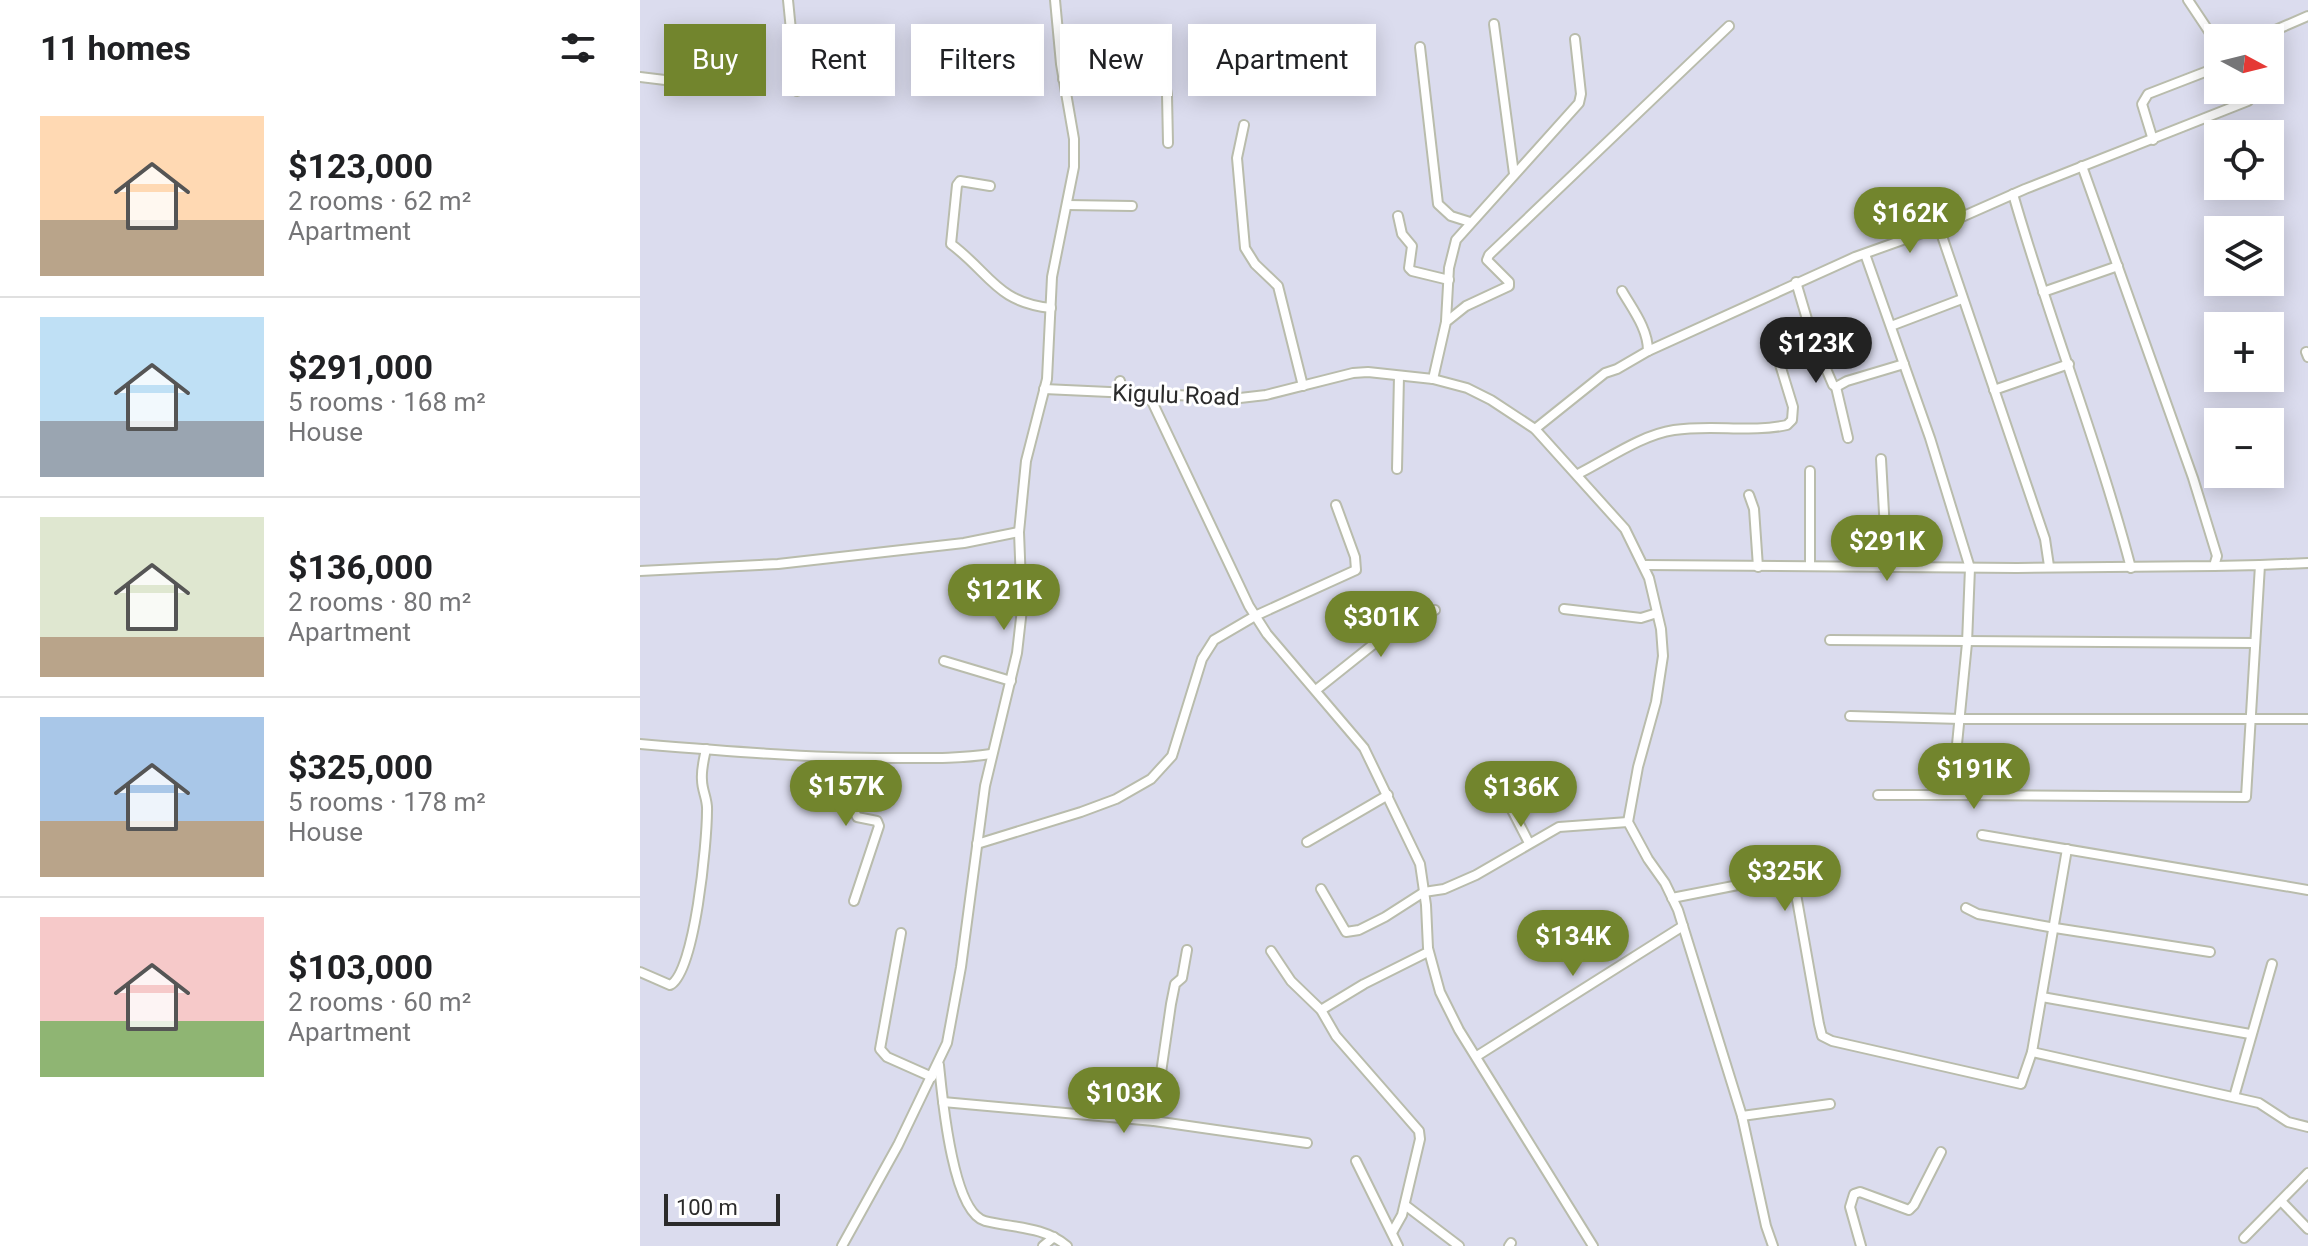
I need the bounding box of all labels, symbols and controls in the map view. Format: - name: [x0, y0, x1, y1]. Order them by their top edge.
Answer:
- chip: Buy: [664, 24, 766, 96]
- chip: Rent: [782, 24, 895, 96]
- chip: Filters: [911, 24, 1044, 96]
- chip: New: [1060, 24, 1172, 96]
- chip: Apartment: [1188, 24, 1376, 96]
- north arrow: [2204, 24, 2284, 104]
- map controls: [2204, 24, 2284, 488]
- icon: filters: [556, 26, 600, 70]
- text: 11 homes: [40, 28, 191, 68]
- button: locate: [2204, 120, 2284, 200]
- text: $123,000: [288, 146, 433, 186]
- icon: home: [104, 148, 200, 244]
- text: 2 rooms · 62 m²: [288, 186, 471, 216]
- pin: $162K: [1854, 187, 1966, 255]
- text: $162K: [1872, 198, 1948, 228]
- text: Apartment: [288, 216, 411, 246]
- button: layers: [2204, 216, 2284, 296]
- button: +: [2204, 312, 2284, 392]
- pin: $123K: [1760, 317, 1872, 385]
- text: $123K: [1778, 328, 1854, 358]
- text: $291,000: [288, 347, 433, 387]
- icon: home: [104, 349, 200, 445]
- street label: Kigulu Road: [1112, 379, 1240, 411]
- text: 5 rooms · 168 m²: [288, 387, 486, 417]
- button: −: [2204, 408, 2284, 488]
- text: House: [288, 417, 363, 447]
- pin: $291K: [1831, 515, 1943, 583]
- text: $291K: [1849, 526, 1925, 556]
- text: $136,000: [288, 547, 433, 587]
- icon: home: [104, 549, 200, 645]
- pin: $121K: [948, 564, 1060, 632]
- text: $121K: [966, 575, 1042, 605]
- text: 2 rooms · 80 m²: [288, 587, 471, 617]
- pin: $301K: [1325, 591, 1437, 659]
- text: $301K: [1343, 602, 1419, 632]
- text: Apartment: [288, 617, 411, 647]
- pin: $191K: [1918, 743, 2030, 811]
- text: $325,000: [288, 747, 433, 787]
- icon: home: [104, 749, 200, 845]
- text: $191K: [1936, 754, 2012, 784]
- pin: $157K: [790, 760, 902, 828]
- pin: $136K: [1465, 761, 1577, 829]
- text: $157K: [808, 771, 884, 801]
- text: $136K: [1483, 772, 1559, 802]
- text: 5 rooms · 178 m²: [288, 787, 486, 817]
- text: House: [288, 817, 363, 847]
- pin: $325K: [1729, 845, 1841, 913]
- text: $325K: [1747, 856, 1823, 886]
- pin: $134K: [1517, 910, 1629, 978]
- text: $134K: [1535, 921, 1611, 951]
- text: $103,000: [288, 947, 433, 987]
- icon: home: [104, 949, 200, 1045]
- text: 2 rooms · 60 m²: [288, 987, 471, 1017]
- text: Apartment: [288, 1017, 411, 1047]
- pin: $103K: [1068, 1067, 1180, 1135]
- text: $103K: [1086, 1078, 1162, 1108]
- scale bar: [664, 1190, 780, 1226]
- text: 100 m: [676, 1195, 738, 1220]

